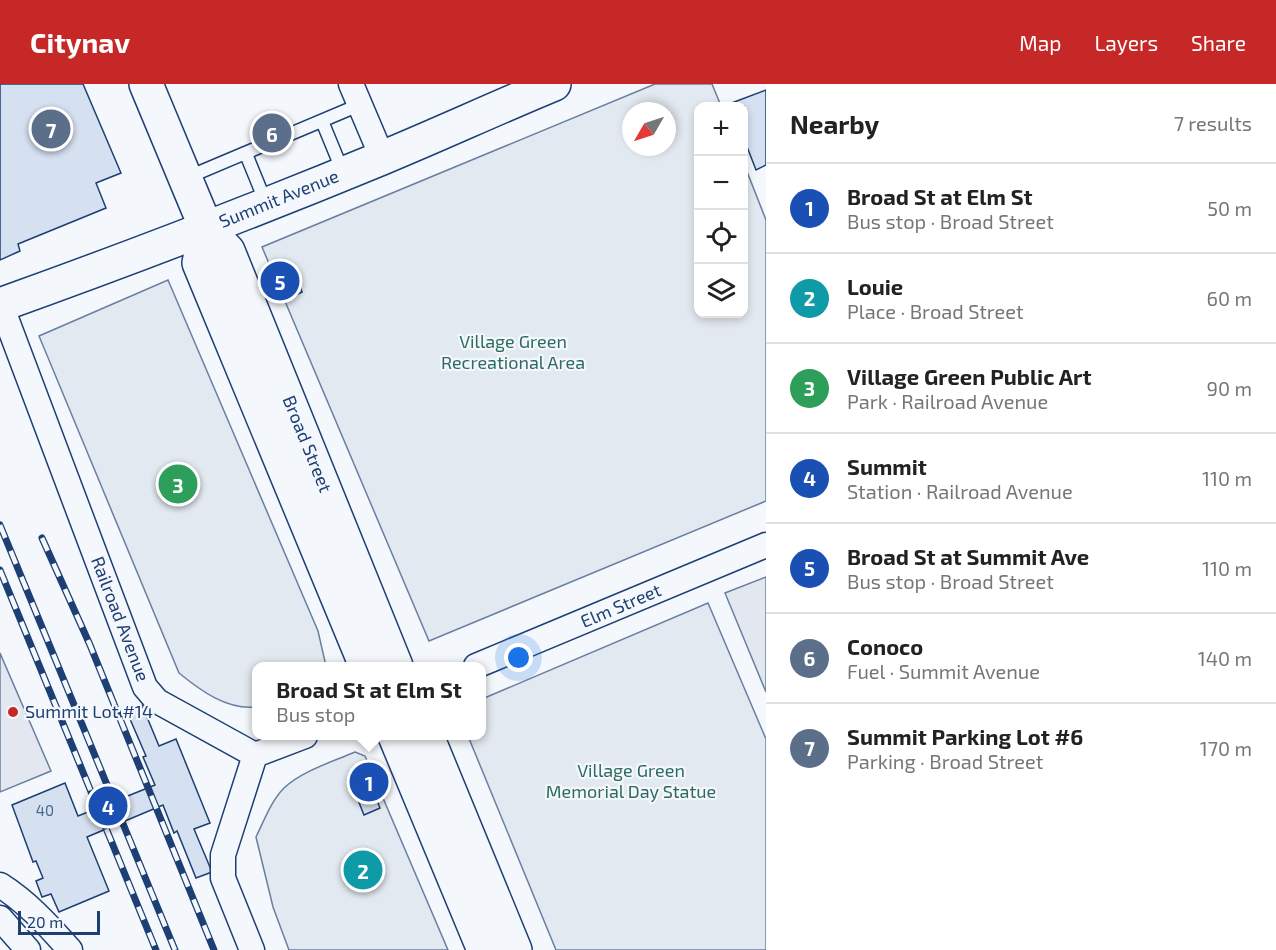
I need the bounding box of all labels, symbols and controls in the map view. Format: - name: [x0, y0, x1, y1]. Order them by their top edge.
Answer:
- text: Citynav: [30, 25, 130, 59]
- text: Map: [1019, 30, 1061, 55]
- text: Layers: [1094, 30, 1158, 55]
- text: Share: [1191, 30, 1246, 55]
- north arrow: [622, 102, 676, 156]
- map controls: [694, 102, 748, 318]
- button: +: [694, 102, 748, 156]
- pin: 7: [32, 106, 70, 152]
- text: Nearby: [790, 108, 879, 139]
- pin: 6: [252, 110, 292, 156]
- text: 7 results: [1174, 111, 1252, 135]
- button: −: [694, 156, 748, 210]
- street label: Summit Avenue: [216, 164, 342, 232]
- text: Broad St at Elm St: [847, 183, 1033, 209]
- text: 1: [805, 196, 814, 220]
- text: 50 m: [1207, 196, 1252, 220]
- text: Bus stop · Broad Street: [847, 209, 1054, 233]
- button: locate: [694, 210, 748, 264]
- pin: 5: [260, 258, 300, 304]
- button: layers: [694, 264, 748, 318]
- text: Louie: [847, 273, 903, 299]
- text: 2: [804, 286, 815, 310]
- text: 60 m: [1207, 286, 1252, 310]
- text: Place · Broad Street: [847, 299, 1024, 323]
- park label: Village Green Recreational Area: [441, 330, 585, 373]
- text: Village Green Public Art: [847, 363, 1091, 389]
- text: 3: [804, 376, 815, 400]
- text: 90 m: [1207, 376, 1252, 400]
- text: Park · Railroad Avenue: [847, 389, 1048, 413]
- street label: Broad Street: [279, 392, 337, 495]
- text: Summit: [847, 453, 927, 479]
- pin: 3: [158, 462, 198, 506]
- text: 4: [803, 466, 816, 490]
- text: 110 m: [1202, 466, 1252, 490]
- text: Station · Railroad Avenue: [847, 479, 1073, 503]
- text: Broad St at Summit Ave: [847, 543, 1089, 569]
- street label: Railroad Avenue: [87, 553, 155, 684]
- text: 5: [804, 556, 815, 580]
- text: 110 m: [1202, 556, 1252, 580]
- text: Bus stop · Broad Street: [847, 569, 1054, 593]
- street label: Elm Street: [577, 578, 664, 632]
- text: Conoco: [847, 633, 923, 659]
- your location: [504, 643, 533, 672]
- text: 6: [804, 646, 815, 670]
- text: 140 m: [1198, 646, 1252, 670]
- text: Fuel · Summit Avenue: [847, 659, 1040, 683]
- popup: [252, 662, 486, 740]
- text: Broad St at Elm St: [276, 676, 462, 702]
- place label: Summit Lot #14: [25, 700, 153, 722]
- text: Bus stop: [276, 702, 355, 726]
- marker: Summit Lot #14: [6, 705, 20, 719]
- text: Summit Parking Lot #6: [847, 723, 1083, 749]
- text: 7: [804, 736, 815, 760]
- text: 170 m: [1200, 736, 1252, 760]
- text: Parking · Broad Street: [847, 749, 1043, 773]
- park label: Village Green Memorial Day Statue: [546, 759, 716, 802]
- pin: 1: [350, 760, 388, 804]
- pin: 4: [88, 784, 128, 828]
- house number: 40: [36, 801, 54, 819]
- pin: 2: [344, 848, 382, 892]
- scale bar: [18, 908, 100, 936]
- text: 20 m: [27, 912, 63, 931]

